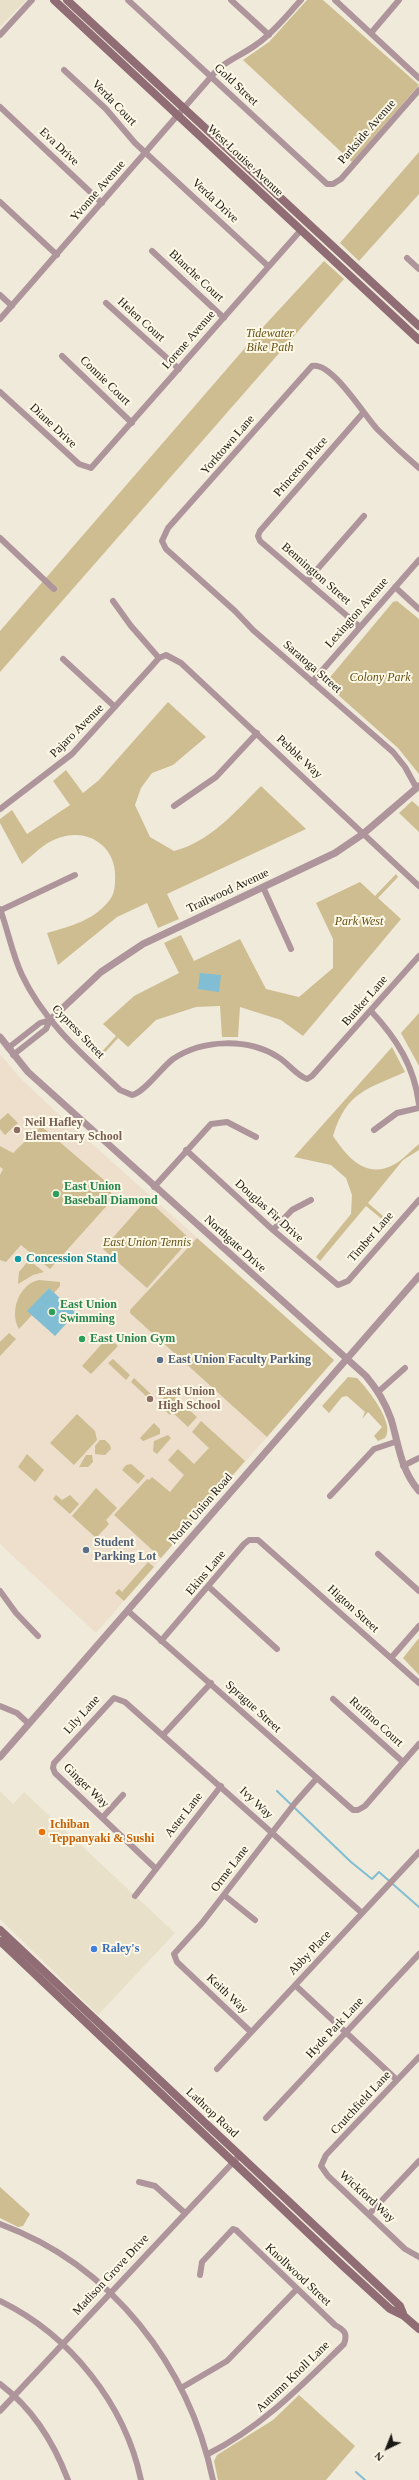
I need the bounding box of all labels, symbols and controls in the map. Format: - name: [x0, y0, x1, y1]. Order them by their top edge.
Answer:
- street label: Gold Street: [211, 61, 261, 109]
- street label: Verda Court: [89, 77, 139, 129]
- street label: Parkside Avenue: [335, 97, 399, 167]
- street label: West Louise Avenue: [204, 122, 286, 200]
- street label: Eva Drive: [36, 125, 82, 169]
- street label: Yvonne Avenue: [68, 158, 128, 224]
- street label: Verda Drive: [189, 176, 241, 226]
- street label: Blanche Court: [166, 247, 226, 305]
- street label: Helen Court: [114, 295, 168, 345]
- street label: Lorene Avenue: [159, 308, 219, 372]
- park label: Tidewater Bike Path: [246, 327, 294, 355]
- street label: Connie Court: [77, 353, 133, 409]
- street label: Diane Drive: [27, 401, 79, 451]
- street label: Yorktown Lane: [198, 412, 258, 478]
- street label: Princeton Place: [271, 434, 331, 500]
- street label: Bennington Street: [278, 540, 354, 608]
- street label: Lexington Avenue: [322, 575, 392, 651]
- street label: Saratoga Street: [280, 638, 344, 696]
- park label: Colony Park: [350, 671, 410, 685]
- street label: Pajaro Avenue: [47, 701, 107, 761]
- street label: Pebble Way: [273, 732, 325, 782]
- street label: Trailwood Avenue: [185, 866, 271, 916]
- park label: Park West: [335, 915, 383, 929]
- street label: Bunker Lane: [339, 973, 391, 1029]
- street label: Cypress Street: [49, 1002, 107, 1062]
- place label: Neil Hafley Elementary School: [25, 1116, 122, 1144]
- marker: Neil Hafley Elementary School: [12, 1125, 22, 1135]
- street label: Douglas Fir Drive: [232, 1176, 306, 1246]
- place label: East Union Baseball Diamond: [64, 1180, 158, 1208]
- marker: East Union Baseball Diamond: [51, 1189, 61, 1199]
- street label: Timber Lane: [345, 1209, 397, 1265]
- street label: Northgate Drive: [201, 1212, 269, 1276]
- park label: East Union Tennis: [103, 1236, 191, 1250]
- place label: Concession Stand: [26, 1252, 116, 1266]
- marker: Concession Stand: [13, 1254, 23, 1264]
- place label: East Union Swimming: [60, 1298, 117, 1326]
- marker: East Union Swimming: [47, 1307, 57, 1317]
- place label: East Union Gym: [90, 1332, 175, 1346]
- marker: East Union Gym: [77, 1334, 87, 1344]
- place label: East Union Faculty Parking: [168, 1353, 311, 1367]
- marker: East Union Faculty Parking: [155, 1355, 165, 1365]
- place label: East Union High School: [158, 1385, 220, 1413]
- marker: East Union High School: [145, 1394, 155, 1404]
- street label: North Union Road: [166, 1471, 236, 1547]
- place label: Student Parking Lot: [94, 1536, 156, 1564]
- marker: Student Parking Lot: [81, 1545, 91, 1555]
- street label: Ekins Lane: [183, 1548, 229, 1598]
- street label: Higton Street: [324, 1582, 382, 1636]
- street label: Sprague Street: [222, 1678, 284, 1736]
- street label: Lily Lane: [61, 1693, 103, 1737]
- street label: Ruffino Court: [346, 1694, 406, 1750]
- street label: Ginger Way: [60, 1761, 112, 1811]
- street label: Ivy Way: [236, 1784, 276, 1822]
- street label: Aster Lane: [162, 1790, 206, 1840]
- place label: Ichiban Teppanyaki & Sushi: [50, 1818, 154, 1846]
- marker: Ichiban Teppanyaki & Sushi: [37, 1827, 47, 1837]
- street label: Orme Lane: [208, 1843, 252, 1895]
- street label: Abby Place: [286, 1928, 334, 1978]
- place label: Raley's: [102, 1942, 139, 1956]
- marker: Raley's: [89, 1944, 99, 1954]
- street label: Keith Way: [203, 1971, 251, 2017]
- street label: Hyde Park Lane: [303, 1995, 367, 2061]
- street label: Crutchfield Lane: [328, 2068, 394, 2138]
- street label: Lathrop Road: [183, 2085, 241, 2141]
- street label: Wickford Way: [336, 2168, 398, 2226]
- street label: Madison Grove Drive: [70, 2232, 152, 2318]
- street label: Knollwood Street: [262, 2241, 334, 2309]
- street label: Autumn Knoll Lane: [253, 2338, 333, 2416]
- north arrow: [367, 2428, 407, 2468]
- text: N: [372, 2450, 386, 2464]

